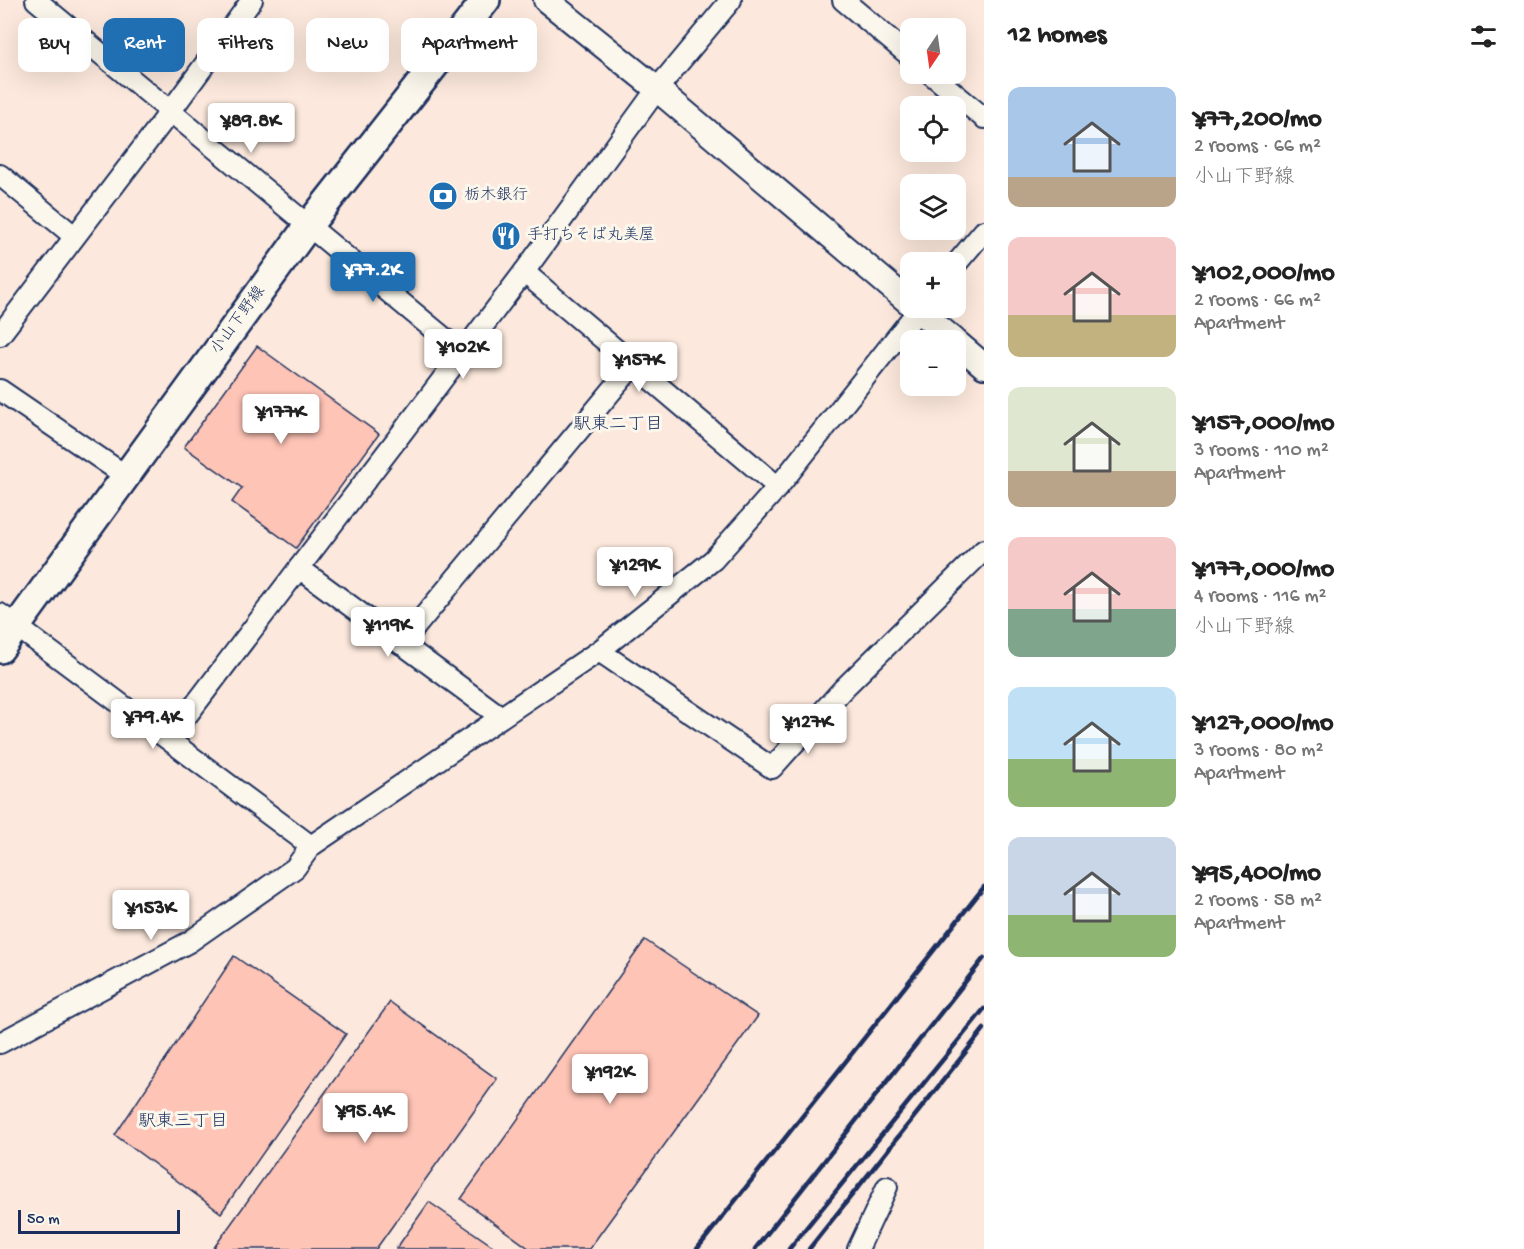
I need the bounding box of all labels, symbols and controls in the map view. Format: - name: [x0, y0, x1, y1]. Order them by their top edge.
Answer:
- chip: Buy: [18, 18, 91, 72]
- chip: Rent: [103, 18, 185, 72]
- chip: Filters: [197, 18, 294, 72]
- chip: New: [306, 18, 389, 72]
- chip: Apartment: [401, 18, 537, 72]
- north arrow: [900, 18, 966, 84]
- map controls: [900, 18, 966, 396]
- icon: filters: [1467, 20, 1500, 53]
- text: 12 homes: [1008, 21, 1106, 52]
- button: locate: [900, 96, 966, 162]
- pin: ¥89.8K: [202, 103, 300, 154]
- text: ¥77,200/mo: [1194, 105, 1322, 136]
- text: ¥89.8K: [222, 111, 280, 134]
- icon: home: [1056, 111, 1128, 183]
- text: 2 rooms · 66 m²: [1194, 136, 1321, 159]
- text: 小山下野線: [1194, 167, 1294, 190]
- button: layers: [900, 174, 966, 240]
- bank icon: 栃木銀行: [427, 180, 459, 212]
- place label: 栃木銀行: [464, 186, 528, 206]
- restaurant icon: 手打ちそば丸美屋: [490, 220, 522, 252]
- place label: 手打ちそば丸美屋: [527, 226, 655, 246]
- pin: ¥77.2K: [324, 252, 422, 303]
- button: +: [900, 252, 966, 318]
- text: ¥102,000/mo: [1194, 259, 1335, 290]
- text: ¥77.2K: [344, 260, 402, 283]
- icon: home: [1056, 261, 1128, 333]
- street label: 小山下野線: [206, 282, 270, 359]
- text: 2 rooms · 66 m²: [1194, 290, 1321, 313]
- text: Apartment: [1194, 313, 1284, 336]
- pin: ¥102K: [421, 329, 505, 380]
- button: −: [900, 330, 966, 396]
- text: ¥102K: [438, 337, 488, 360]
- pin: ¥157K: [597, 342, 681, 393]
- text: ¥157K: [614, 350, 664, 373]
- pin: ¥177K: [239, 394, 323, 445]
- text: ¥177K: [256, 402, 306, 425]
- text: ¥157,000/mo: [1194, 409, 1334, 440]
- icon: home: [1056, 411, 1128, 483]
- district label: 駅東二丁目: [573, 414, 663, 436]
- text: 3 rooms · 110 m²: [1194, 440, 1329, 463]
- text: Apartment: [1194, 463, 1284, 486]
- pin: ¥129K: [593, 547, 677, 598]
- text: ¥129K: [611, 555, 659, 578]
- text: ¥177,000/mo: [1194, 555, 1334, 586]
- icon: home: [1056, 561, 1128, 633]
- text: 4 rooms · 116 m²: [1194, 586, 1327, 609]
- pin: ¥119K: [346, 607, 430, 658]
- text: ¥119K: [365, 615, 411, 638]
- text: 小山下野線: [1194, 617, 1294, 640]
- pin: ¥79.4K: [104, 699, 202, 750]
- pin: ¥127K: [766, 704, 850, 755]
- text: ¥79.4K: [125, 707, 181, 730]
- text: ¥127,000/mo: [1194, 709, 1333, 740]
- icon: home: [1056, 711, 1128, 783]
- text: ¥127K: [784, 712, 832, 735]
- text: 3 rooms · 80 m²: [1194, 740, 1323, 763]
- text: Apartment: [1194, 763, 1284, 786]
- text: ¥95,400/mo: [1194, 859, 1321, 890]
- icon: home: [1056, 861, 1128, 933]
- pin: ¥153K: [109, 890, 193, 941]
- text: 2 rooms · 58 m²: [1194, 890, 1322, 913]
- text: ¥153K: [126, 898, 176, 921]
- text: Apartment: [1194, 913, 1284, 936]
- pin: ¥192K: [568, 1054, 652, 1105]
- text: ¥192K: [586, 1062, 634, 1085]
- pin: ¥95.4K: [316, 1093, 414, 1144]
- text: ¥95.4K: [337, 1101, 393, 1124]
- district label: 駅東三丁目: [138, 1111, 228, 1133]
- scale bar: [18, 1207, 180, 1234]
- text: 50 m: [27, 1211, 60, 1230]

